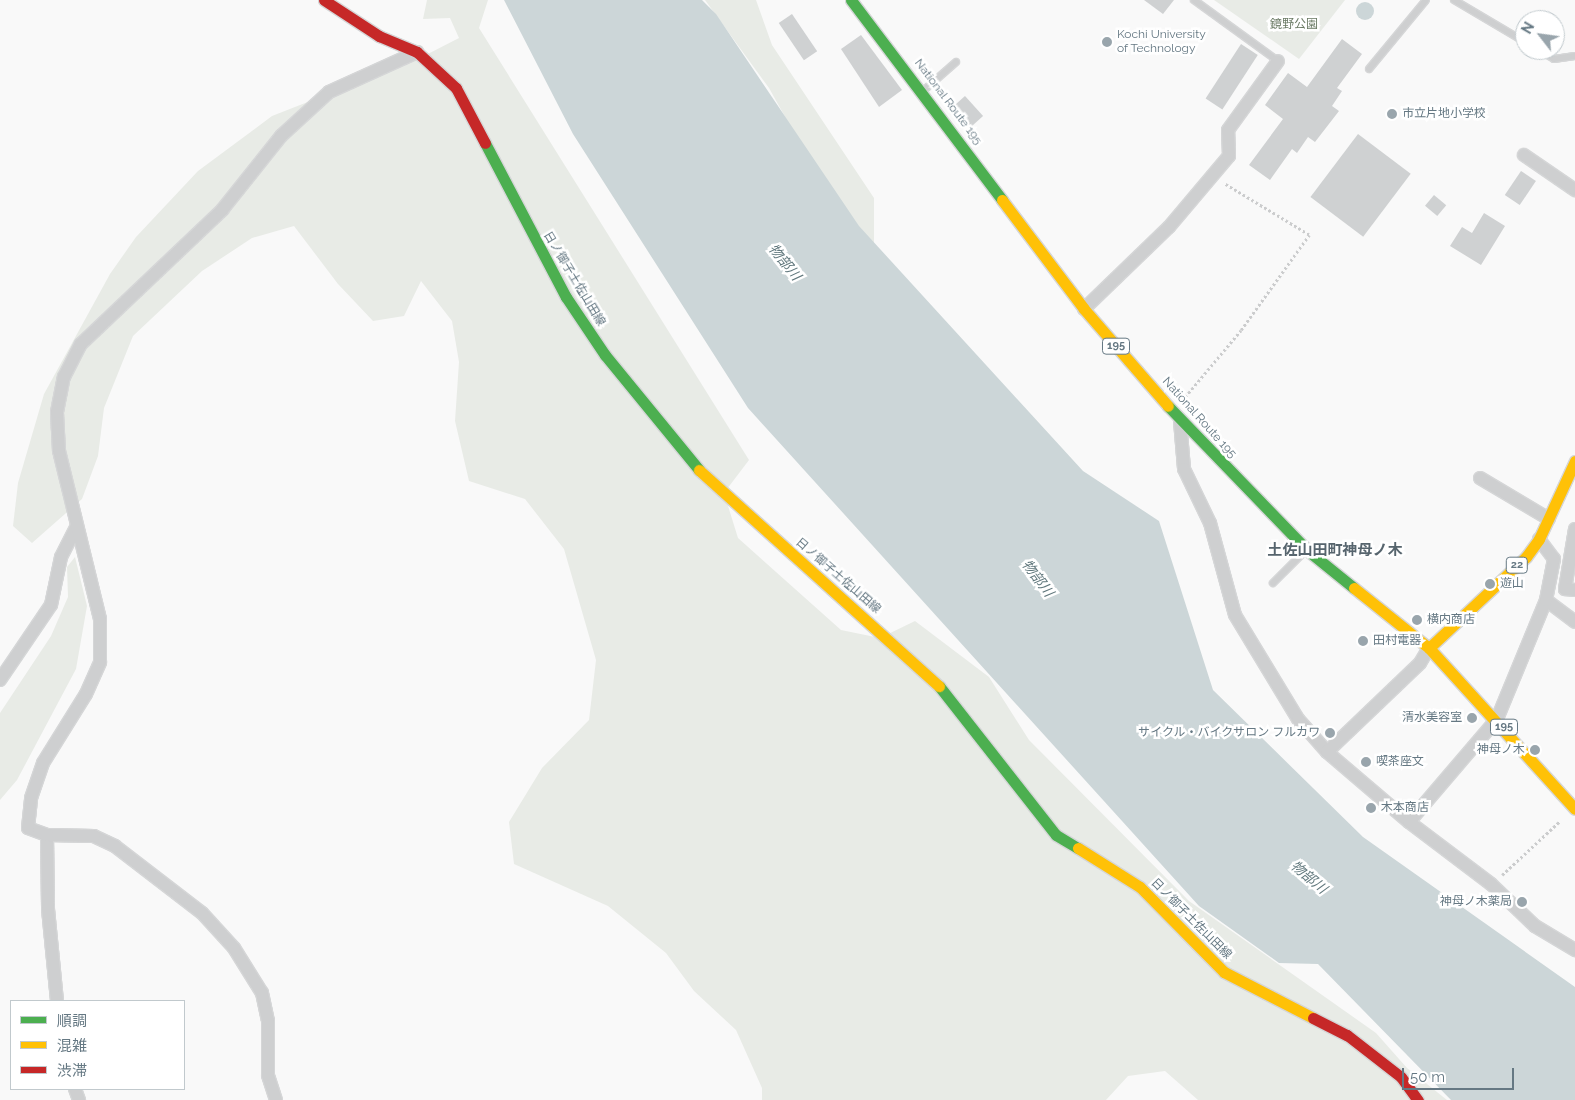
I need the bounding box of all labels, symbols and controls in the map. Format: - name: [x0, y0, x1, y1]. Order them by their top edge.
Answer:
- north arrow: [1515, 10, 1565, 60]
- park label: 鏡野公園: [1270, 18, 1318, 32]
- text: N: [1518, 19, 1537, 37]
- place label: Kochi University of Technology: [1117, 28, 1206, 56]
- marker: Kochi University of Technology: [1101, 36, 1113, 48]
- street label: National Route 195: [911, 56, 985, 148]
- place label: 市立片地小学校: [1402, 107, 1486, 121]
- marker: 市立片地小学校: [1386, 108, 1398, 120]
- street label: 日ノ御子土佐山田線: [540, 229, 608, 329]
- water label: 物部川: [765, 240, 805, 284]
- road number: 195: [1101, 338, 1131, 354]
- street label: National Route 195: [1159, 375, 1239, 461]
- street label: 日ノ御子土佐山田線: [793, 535, 883, 617]
- district label: 土佐山田町神母ノ木: [1268, 542, 1402, 560]
- water label: 物部川: [1019, 556, 1057, 600]
- road number: 22: [1506, 556, 1528, 574]
- place label: 遊山: [1500, 577, 1524, 591]
- marker: 遊山: [1484, 578, 1496, 590]
- place label: 横内商店: [1427, 613, 1475, 627]
- marker: 横内商店: [1411, 614, 1423, 626]
- place label: 田村電器: [1373, 634, 1421, 648]
- marker: 田村電器: [1357, 635, 1369, 647]
- place label: 清水美容室: [1402, 711, 1462, 725]
- marker: 清水美容室: [1466, 712, 1478, 724]
- road number: 195: [1489, 719, 1519, 736]
- place label: サイクル・バイクサロン フルカワ: [1137, 726, 1320, 740]
- marker: サイクル・バイクサロン フルカワ: [1324, 727, 1336, 739]
- place label: 神母ノ木: [1477, 743, 1525, 757]
- marker: 神母ノ木: [1529, 744, 1541, 756]
- place label: 喫茶座文: [1376, 755, 1424, 769]
- marker: 喫茶座文: [1360, 756, 1372, 768]
- place label: 木本商店: [1381, 801, 1429, 815]
- marker: 木本商店: [1365, 802, 1377, 814]
- water label: 物部川: [1288, 857, 1330, 897]
- street label: 日ノ御子土佐山田線: [1148, 876, 1234, 962]
- place label: 神母ノ木薬局: [1440, 895, 1512, 909]
- marker: 神母ノ木薬局: [1516, 896, 1528, 908]
- legend: [10, 1000, 185, 1090]
- text: 順調: [57, 1012, 87, 1030]
- text: 混雑: [57, 1037, 87, 1055]
- scale bar: [1405, 1058, 1518, 1090]
- text: 渋滞: [57, 1062, 87, 1080]
- text: 50 m: [1410, 1068, 1445, 1086]

